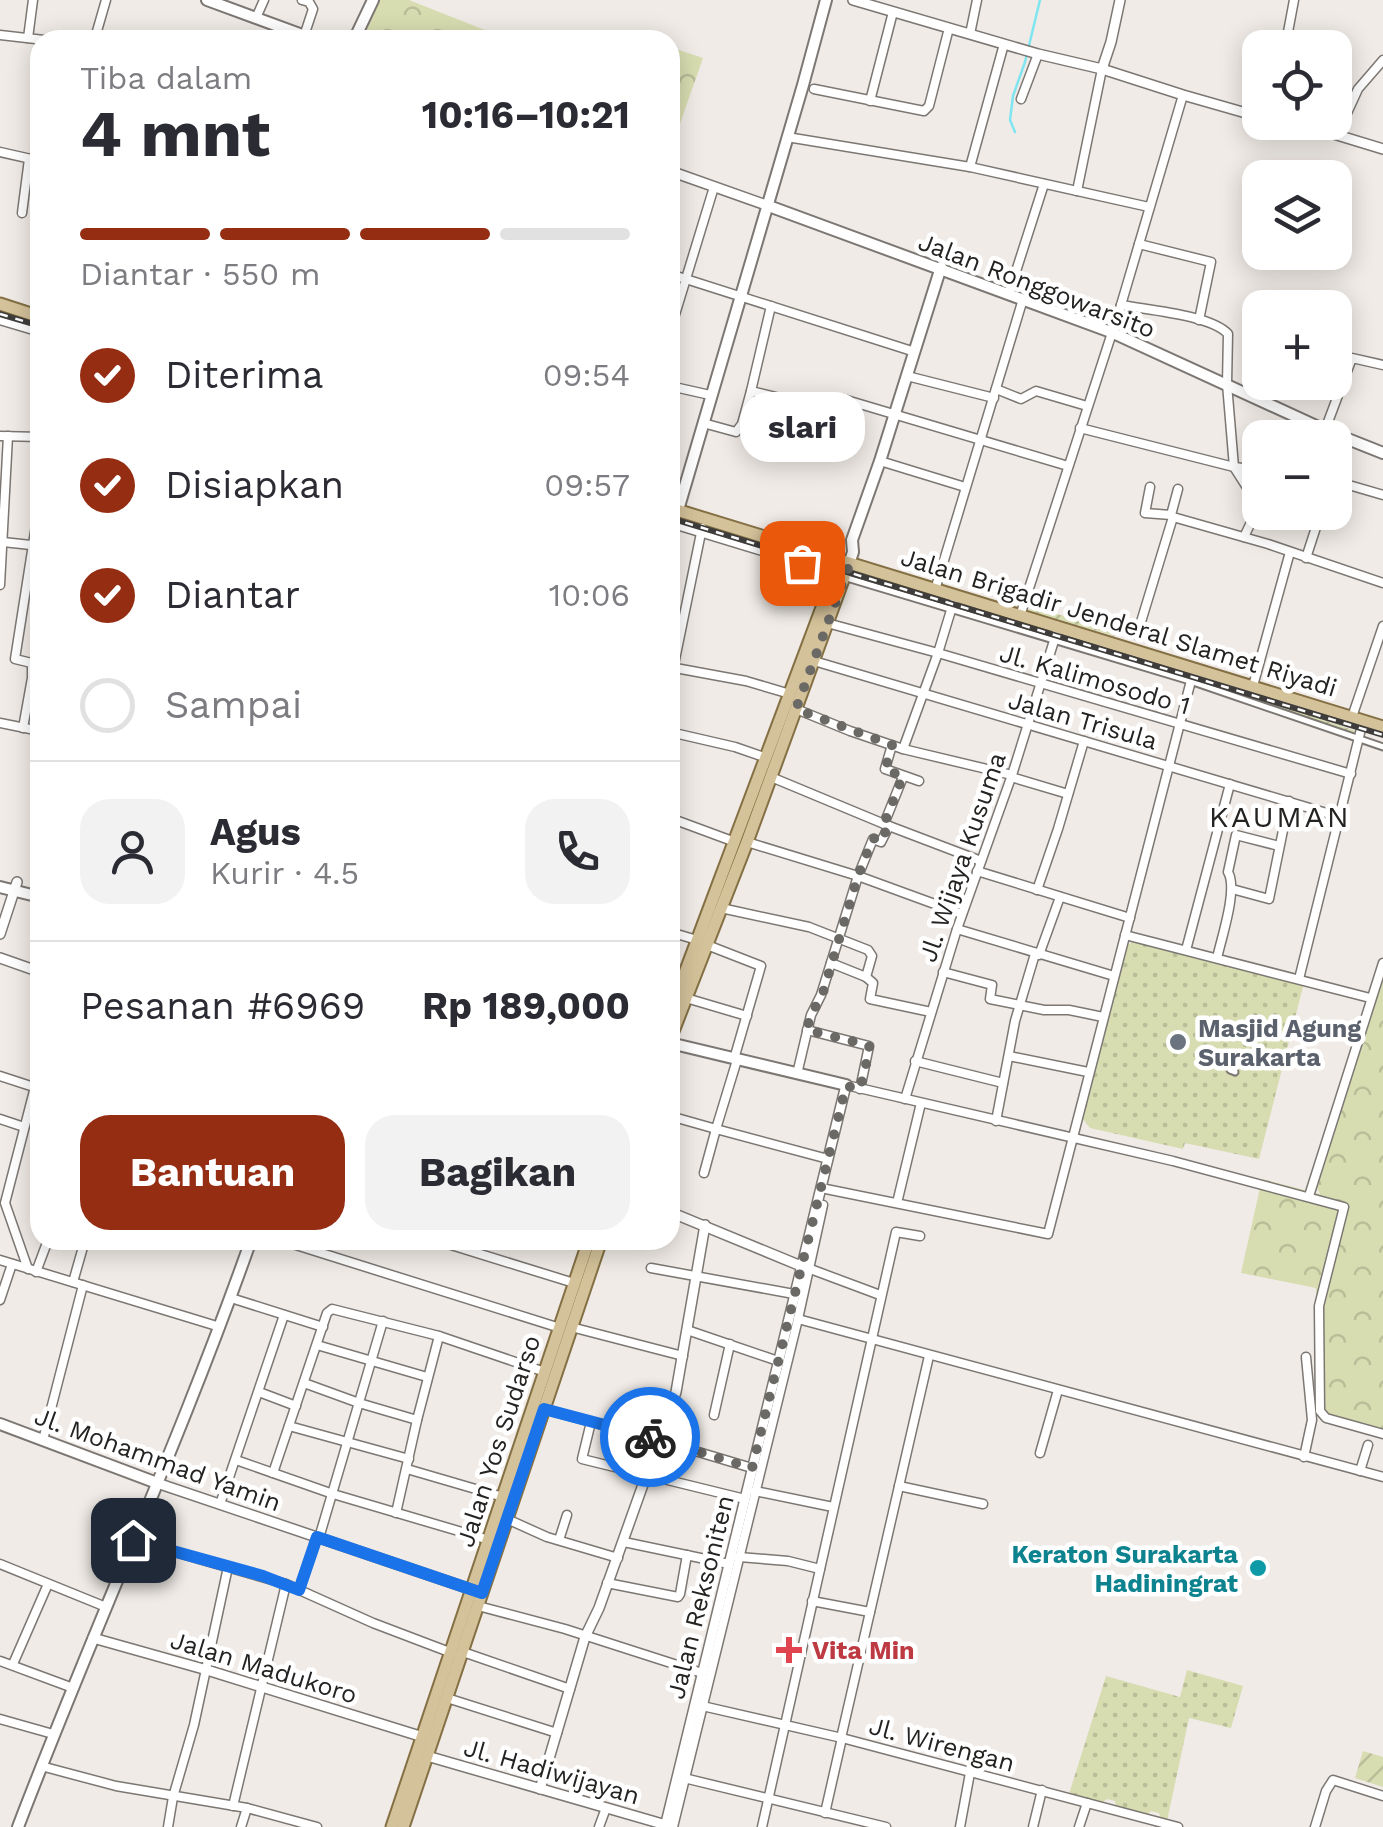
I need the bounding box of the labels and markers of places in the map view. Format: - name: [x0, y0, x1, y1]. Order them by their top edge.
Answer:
- callout: slari: [740, 393, 864, 463]
- pin: [760, 521, 845, 606]
- place label: Masjid Agung Surakarta: [1198, 1014, 1361, 1072]
- marker: Masjid Agung Surakarta: [1167, 1031, 1189, 1053]
- pin: [91, 1498, 176, 1583]
- place label: Keraton Surakarta Hadiningrat: [1011, 1540, 1239, 1598]
- marker: Keraton Surakarta Hadiningrat: [1247, 1557, 1269, 1579]
- place label: Vita Min: [812, 1636, 914, 1665]
- marker: Vita Min: [776, 1637, 802, 1663]

